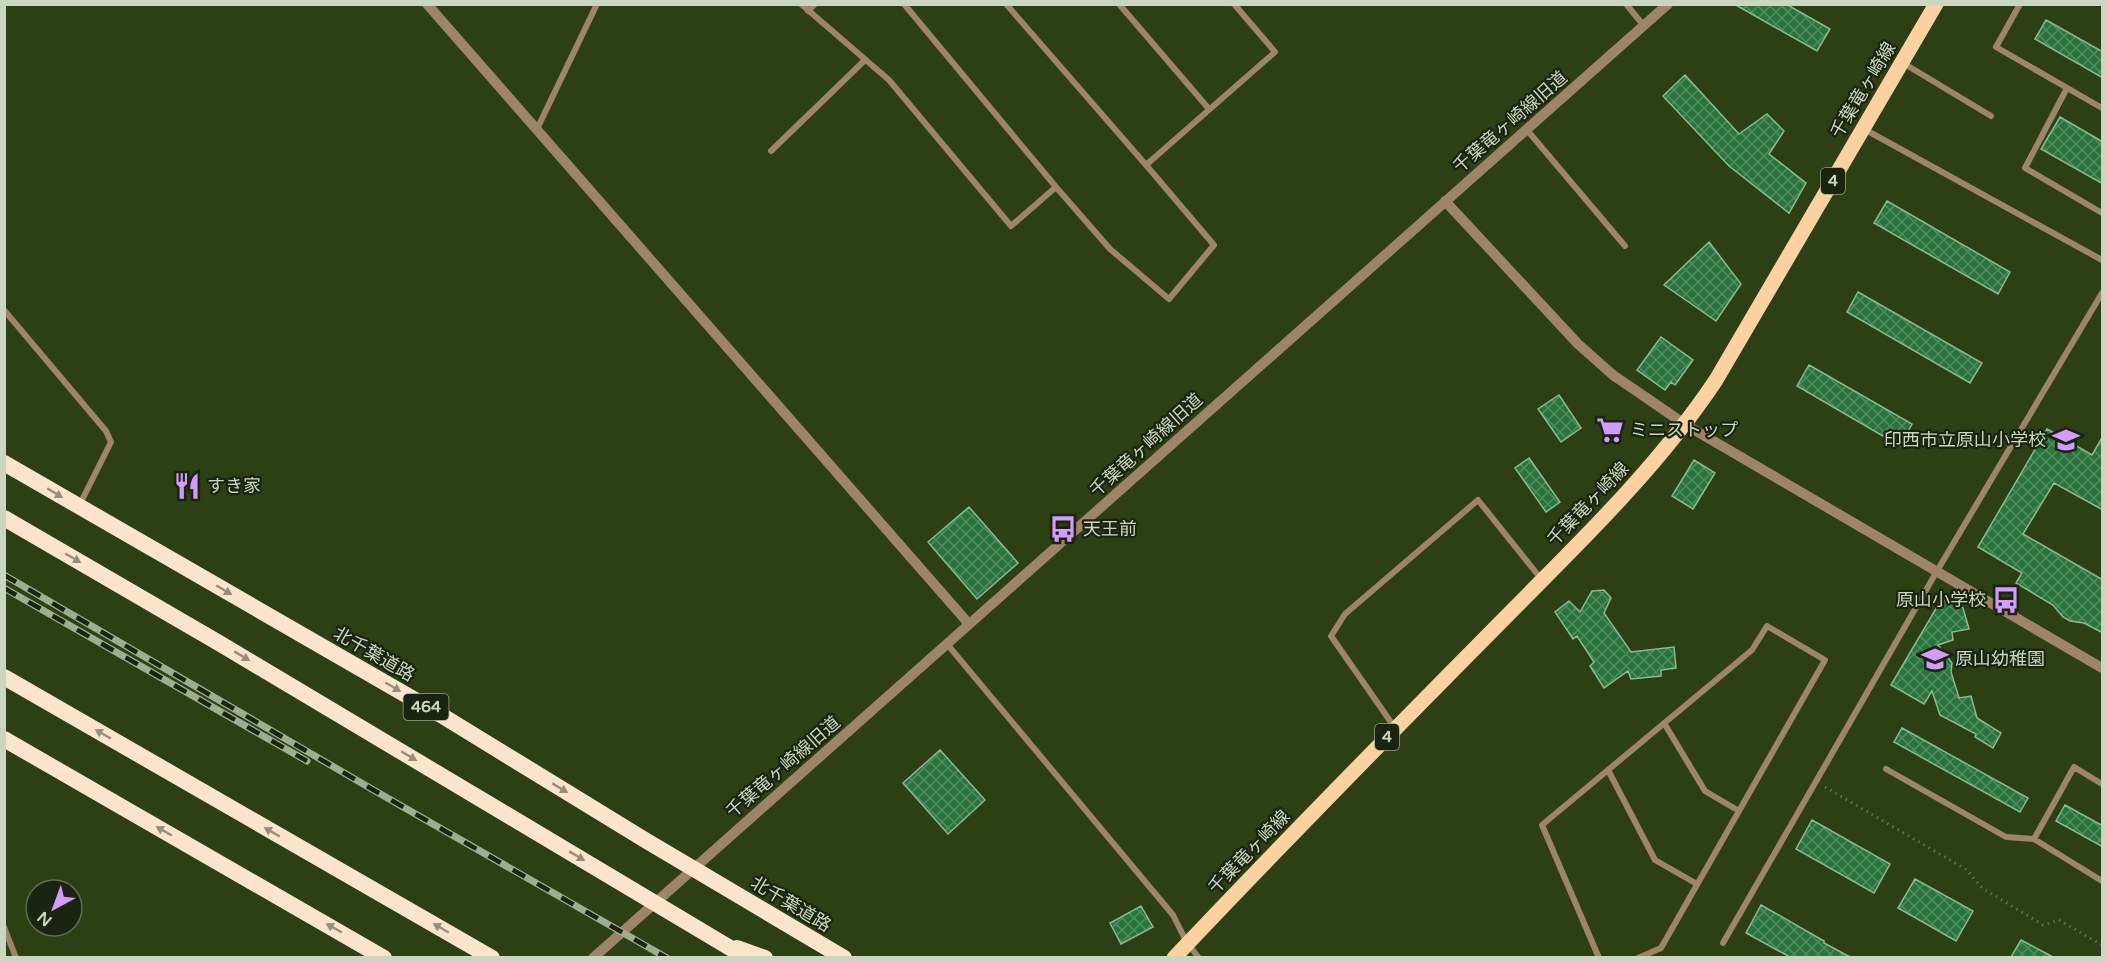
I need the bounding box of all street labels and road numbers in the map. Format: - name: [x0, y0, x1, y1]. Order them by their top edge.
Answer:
- street label: 千葉竜ヶ崎線: [1826, 38, 1900, 142]
- street label: 千葉竜ヶ崎線旧道: [1448, 66, 1572, 178]
- road number: 4: [1821, 168, 1845, 194]
- street label: 千葉竜ヶ崎線旧道: [1085, 389, 1207, 501]
- street label: 千葉竜ヶ崎線: [1543, 458, 1633, 550]
- street label: 北千葉道路: [330, 622, 418, 686]
- road number: 464: [404, 694, 448, 720]
- street label: 千葉竜ヶ崎線旧道: [721, 711, 845, 823]
- road number: 4: [1375, 724, 1399, 750]
- street label: 千葉竜ヶ崎線: [1204, 806, 1294, 898]
- street label: 北千葉道路: [747, 871, 835, 937]

